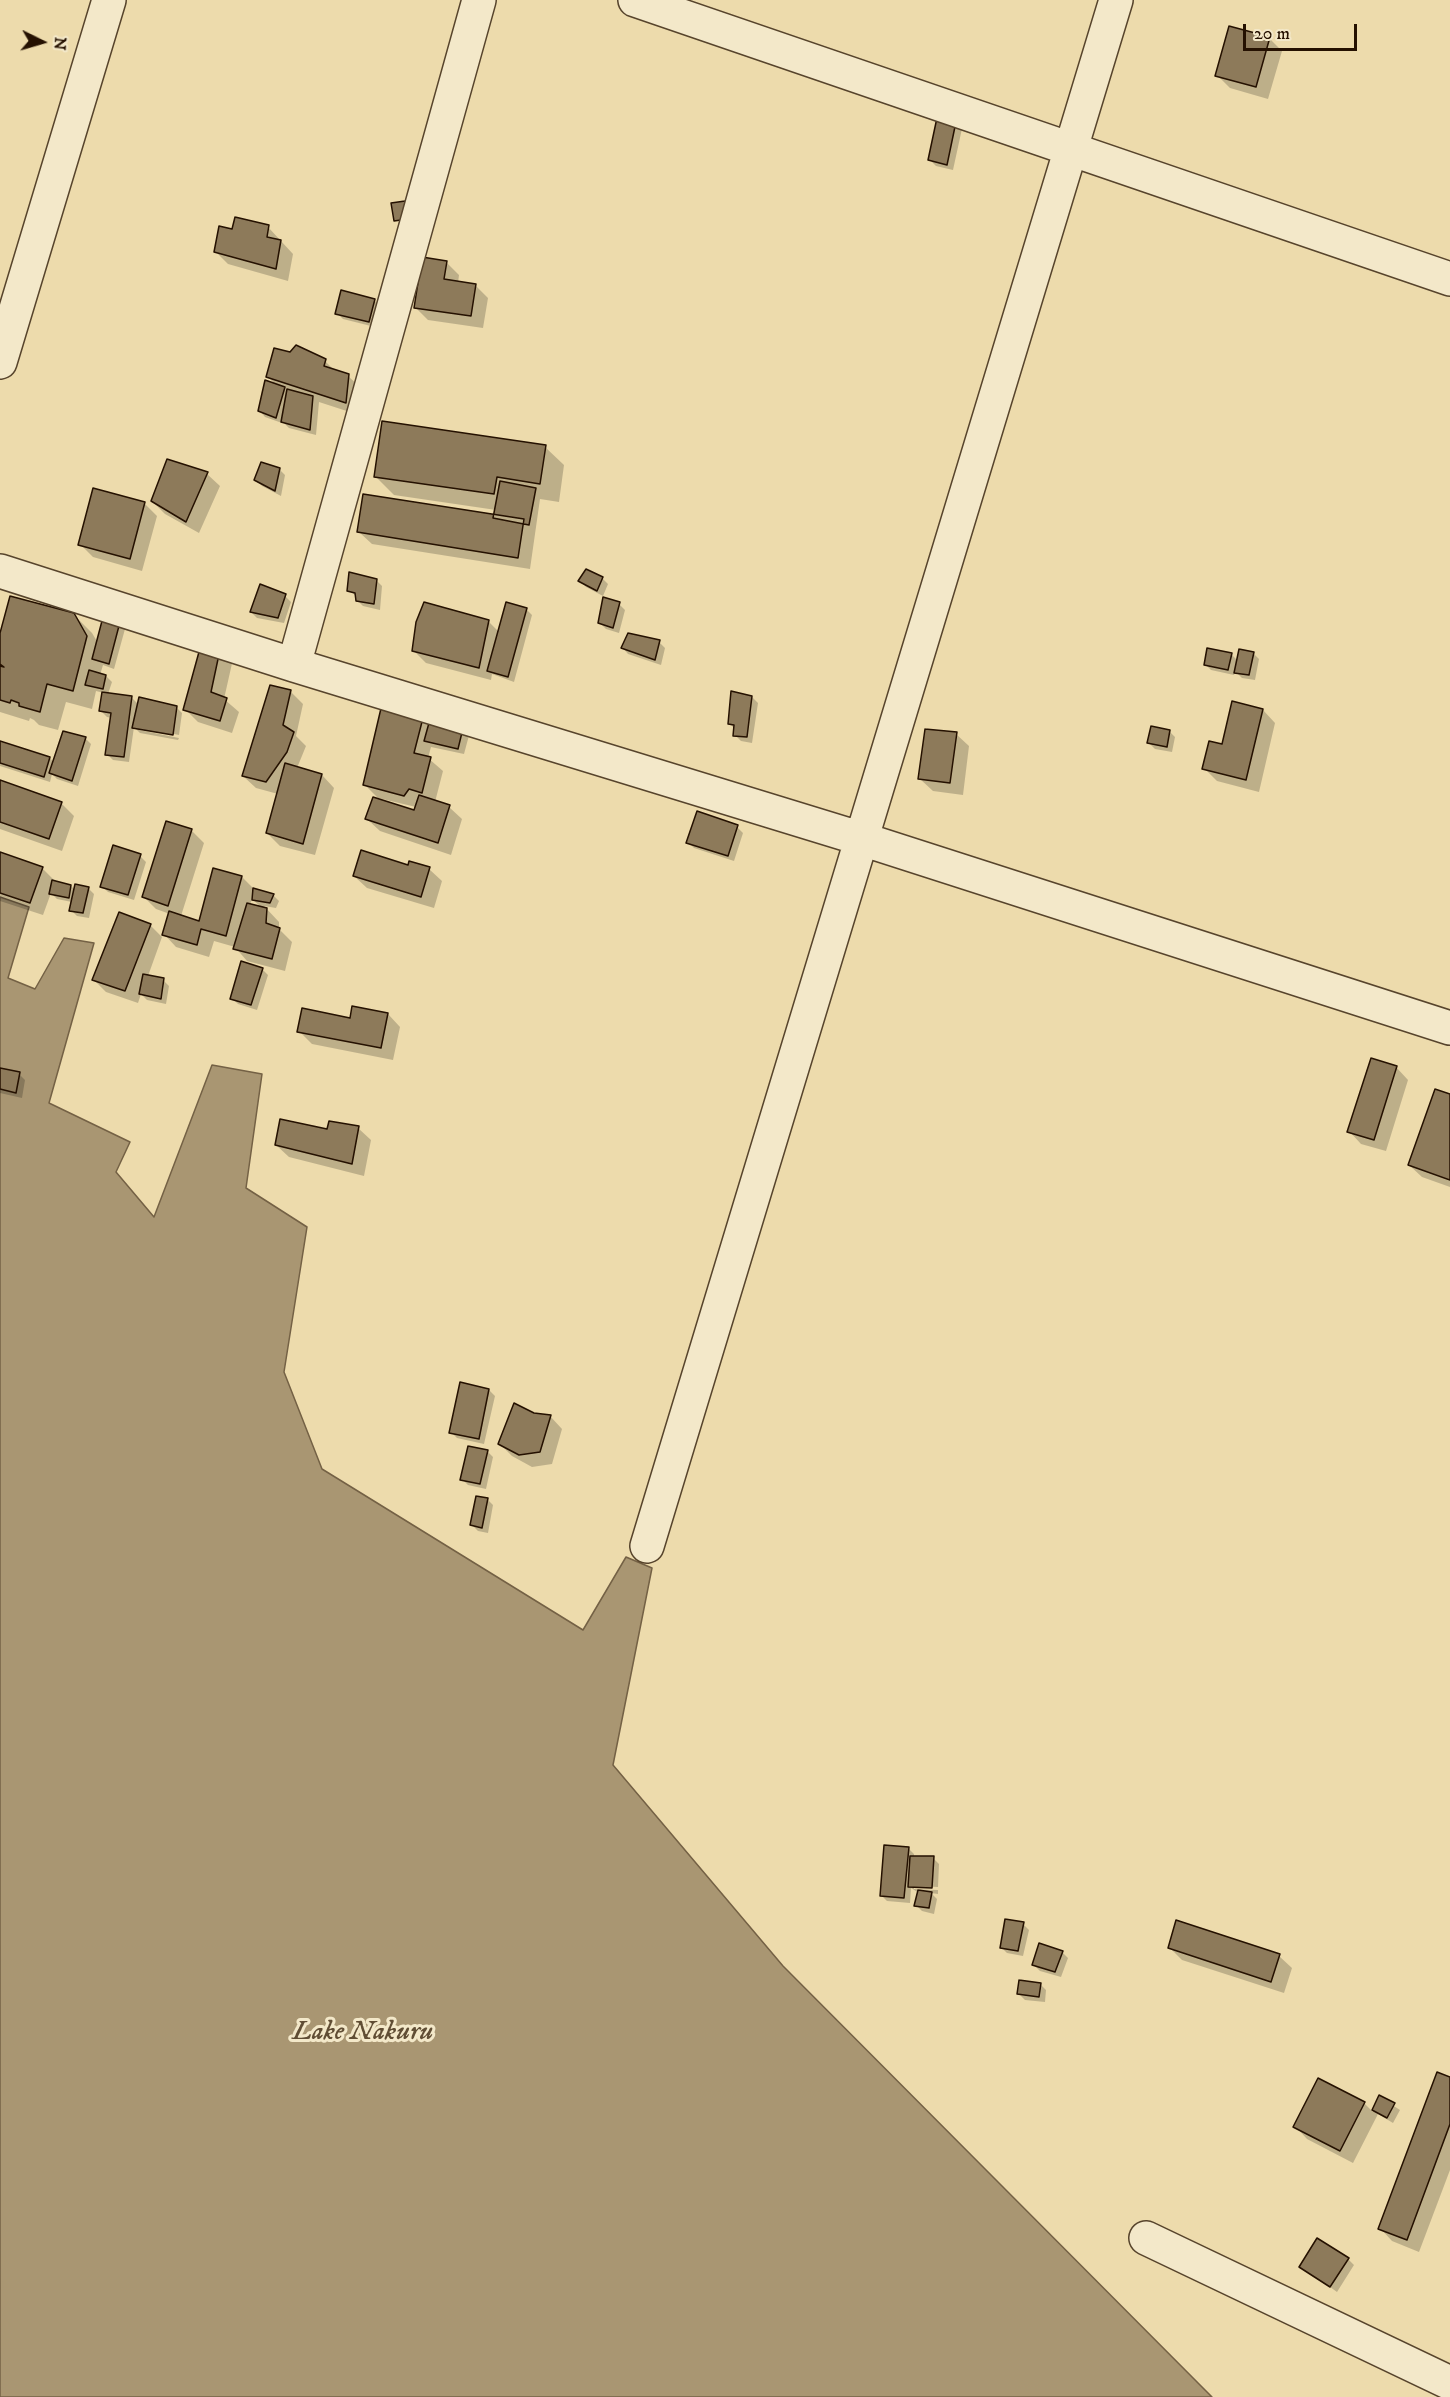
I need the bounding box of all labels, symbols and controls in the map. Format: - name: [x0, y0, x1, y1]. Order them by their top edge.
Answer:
- north arrow: [12, 12, 72, 72]
- scale bar: [1246, 12, 1360, 50]
- text: 20 m: [1254, 23, 1290, 45]
- text: N: [49, 36, 70, 51]
- water label: Lake Nakuru: [292, 2017, 434, 2049]

